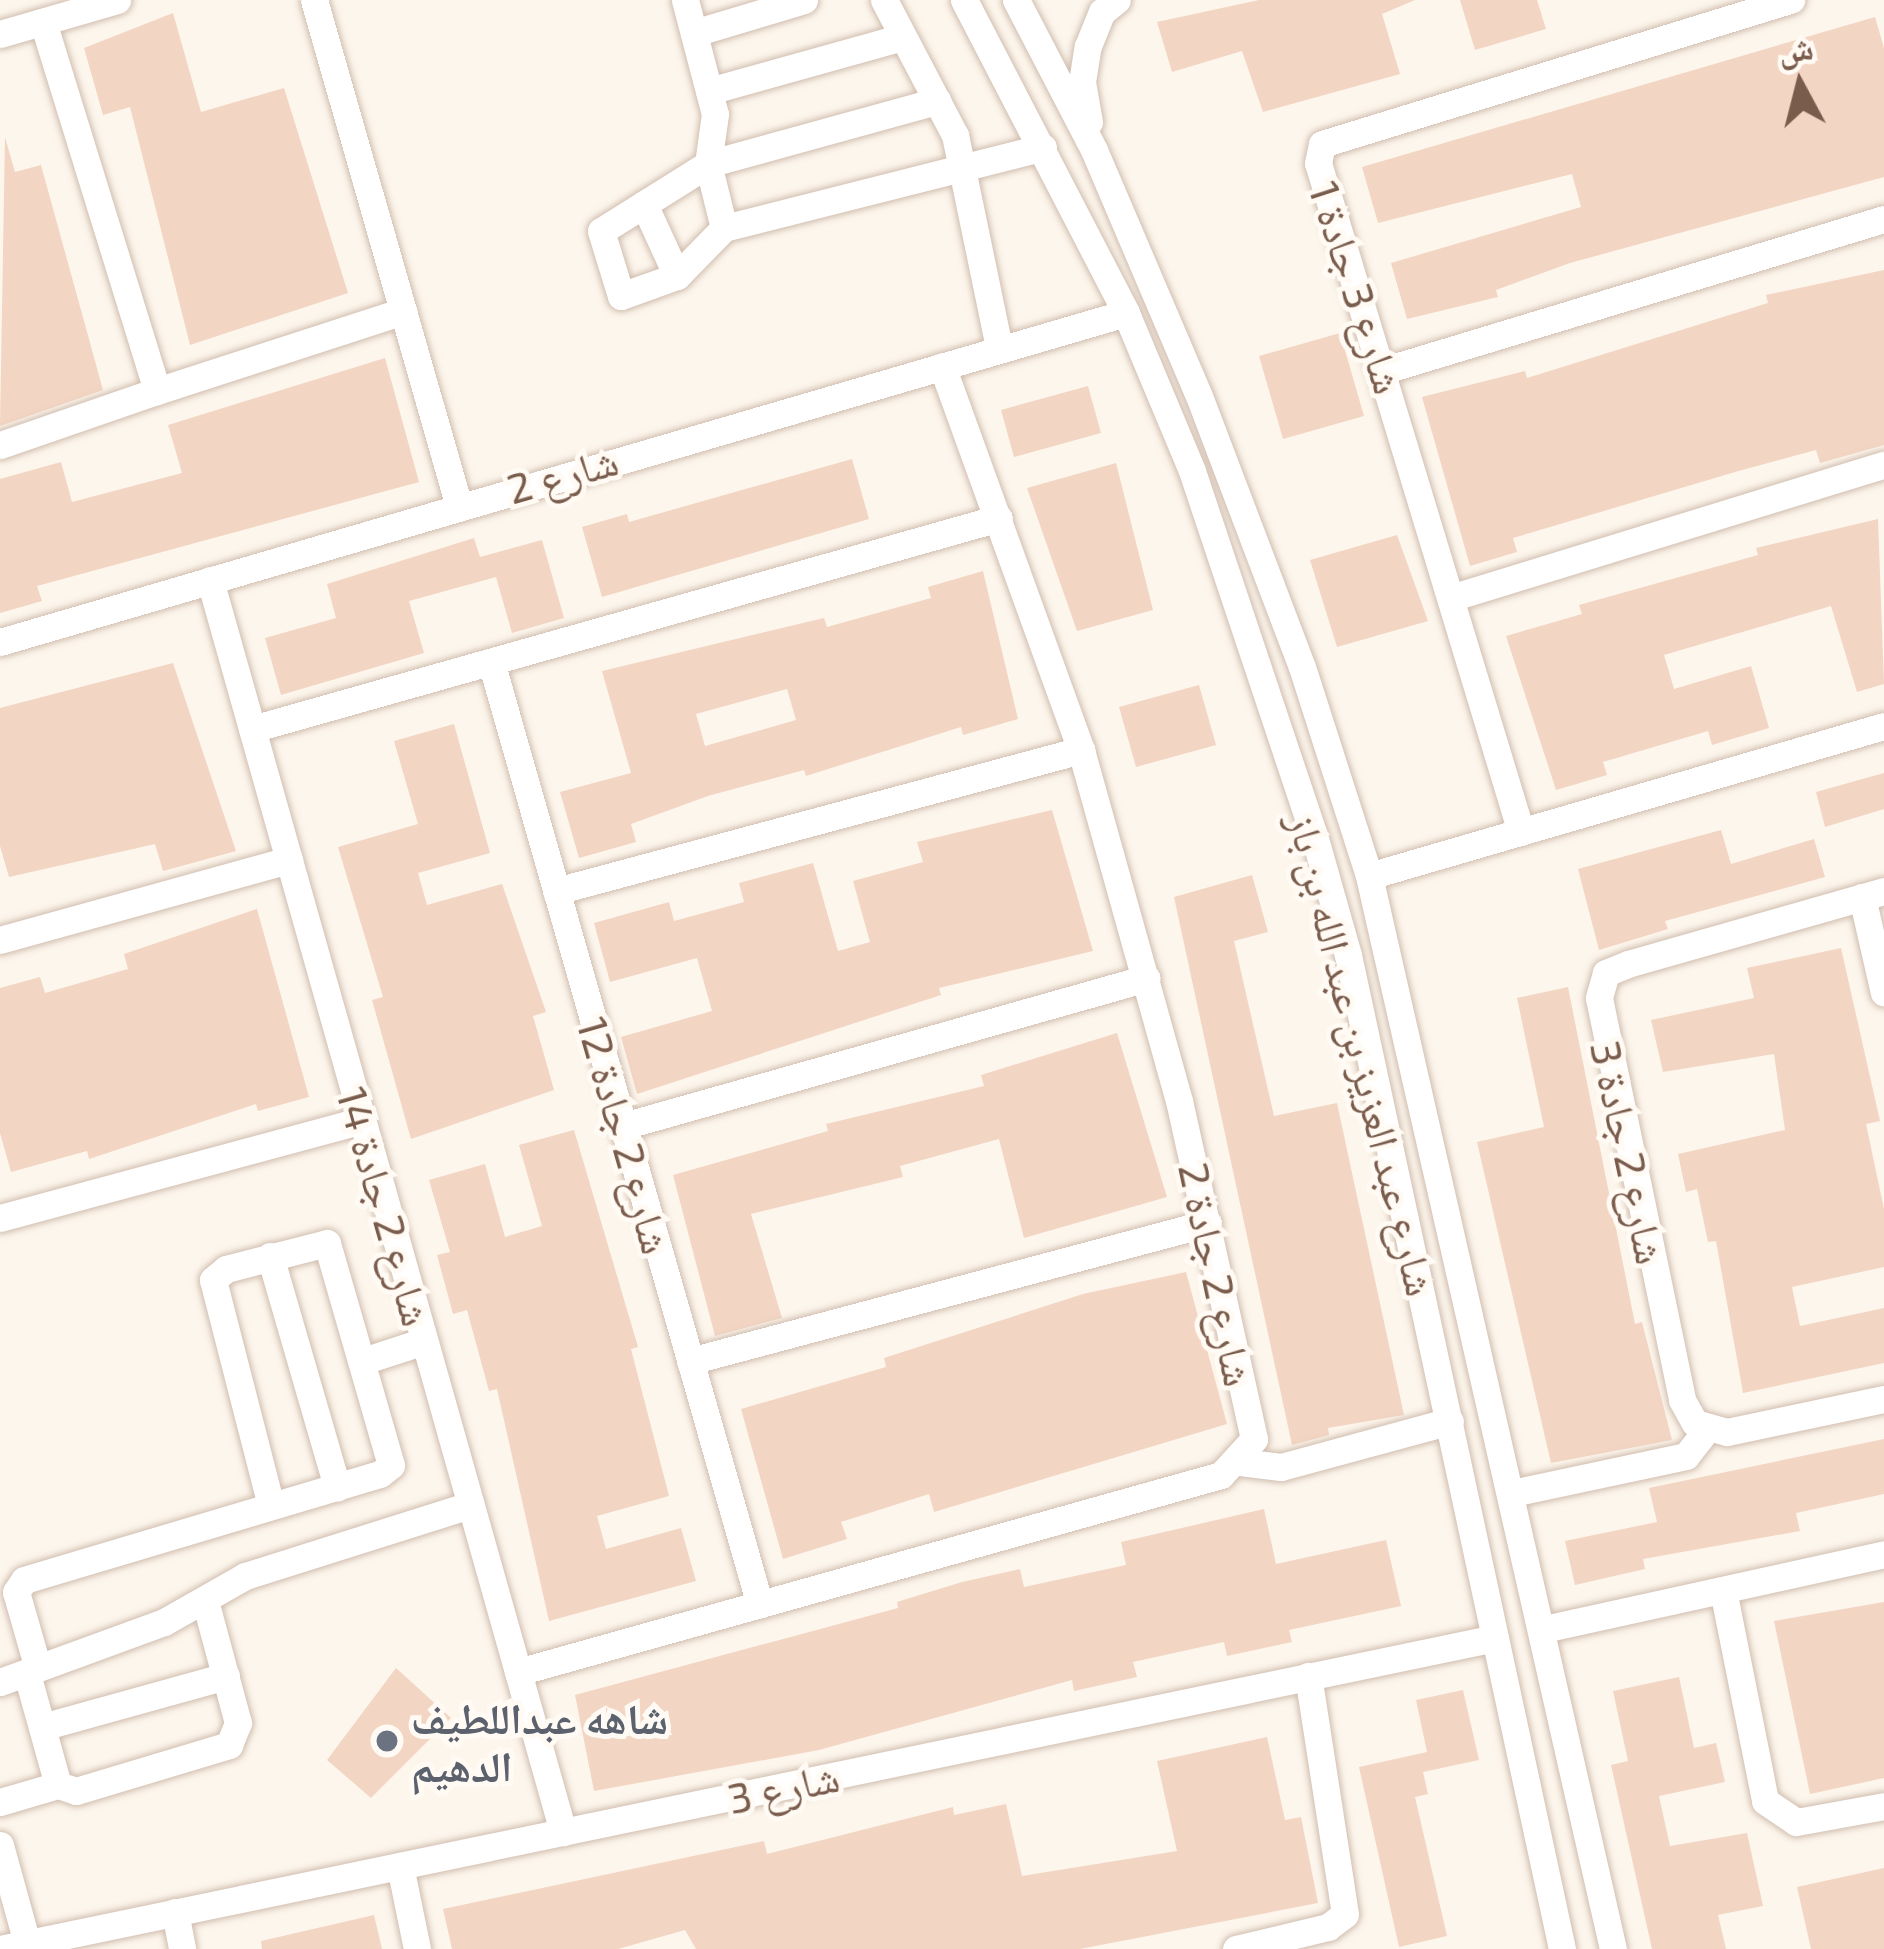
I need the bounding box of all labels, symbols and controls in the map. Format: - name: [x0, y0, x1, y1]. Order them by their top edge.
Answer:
- north arrow: [1740, 24, 1860, 144]
- text: ش: [1776, 26, 1815, 70]
- street label: شارع 3 جادة 1: [1300, 175, 1416, 399]
- street label: شارع 2: [501, 433, 623, 513]
- street label: شارع عبد العزيز بن عبد الله بن باز: [1280, 807, 1448, 1301]
- street label: شارع 2 جادة 12: [568, 1011, 684, 1259]
- street label: شارع 2 جادة 3: [1582, 1036, 1678, 1268]
- street label: شارع 2 جادة 14: [328, 1081, 444, 1331]
- street label: شارع 2 جادة 2: [1170, 1158, 1266, 1390]
- place label: شاهه عبداللطيف الدهيم: [411, 1692, 668, 1790]
- marker: شاهه عبداللطيف الدهيم: [374, 1728, 400, 1754]
- street label: شارع 3: [723, 1750, 843, 1822]

